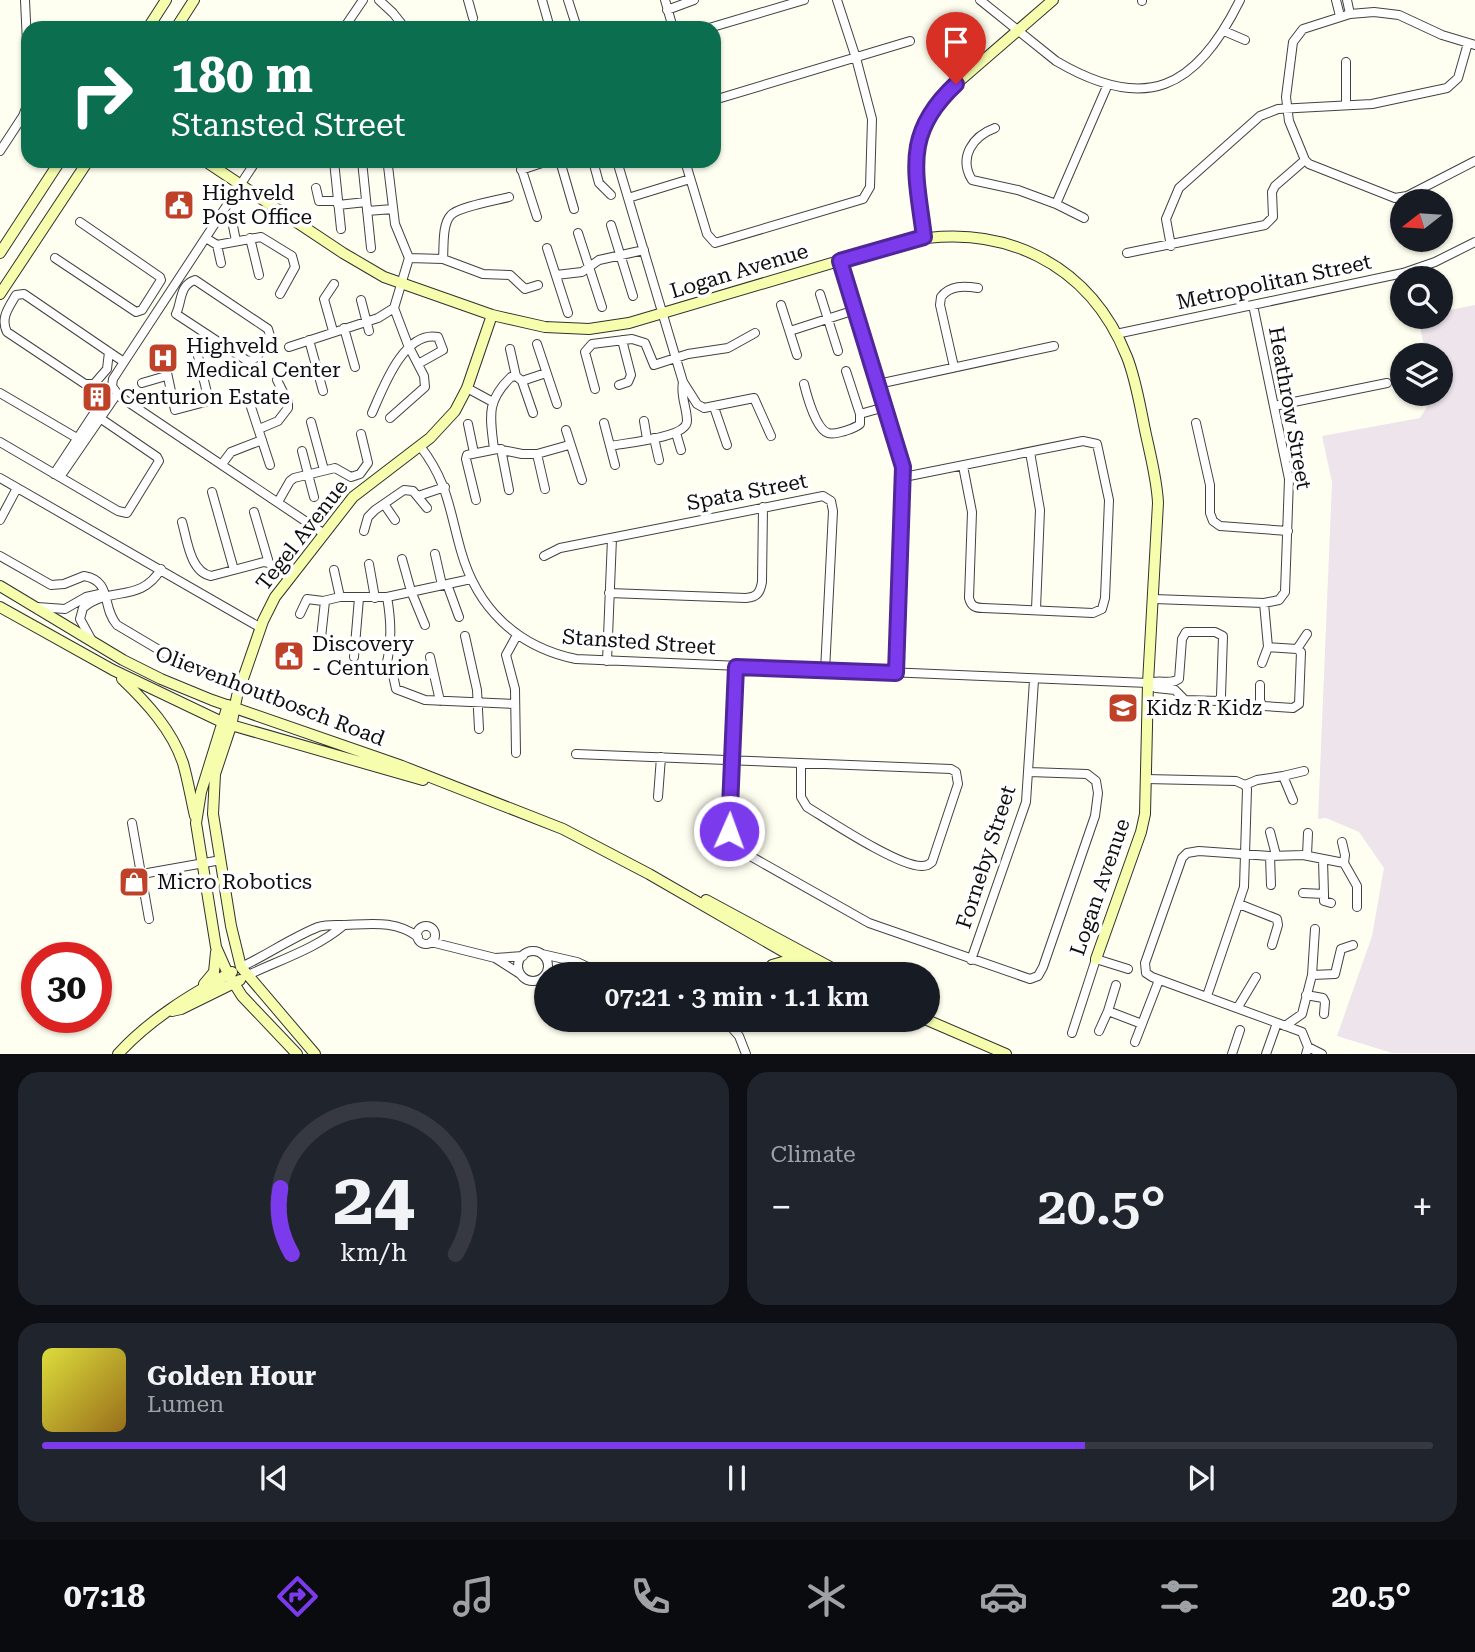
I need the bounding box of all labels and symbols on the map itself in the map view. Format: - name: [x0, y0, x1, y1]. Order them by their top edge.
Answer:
- pin: [926, 12.0, 986, 84]
- place label: Highveld Post Office: [202, 181, 312, 229]
- public building icon: Highveld Post Office: [162, 188, 196, 222]
- north arrow: [1390, 189, 1452, 252]
- street label: Logan Avenue: [667, 239, 811, 303]
- street label: Metropolitan Street: [1174, 250, 1374, 314]
- street label: Heathrow Street: [1264, 325, 1316, 492]
- place label: Highveld Medical Center: [186, 334, 341, 382]
- hospital icon: Highveld Medical Center: [146, 341, 180, 375]
- building icon: Centurion Estate: [80, 380, 114, 414]
- place label: Centurion Estate: [120, 385, 290, 409]
- street label: Spata Street: [685, 469, 810, 515]
- street label: Tegel Avenue: [251, 475, 353, 595]
- street label: Stansted Street: [561, 625, 717, 659]
- place label: Discovery - Centurion: [312, 632, 430, 680]
- public building icon: Discovery - Centurion: [272, 639, 306, 673]
- street label: Olievenhoutbosch Road: [152, 641, 389, 751]
- school or university icon: Kidz R Kidz: [1106, 691, 1140, 725]
- place label: Kidz R Kidz: [1146, 696, 1262, 720]
- street label: Forneby Street: [952, 782, 1021, 932]
- position arrow: [692, 794, 766, 868]
- street label: Logan Avenue: [1065, 815, 1135, 959]
- shop icon: Micro Robotics: [117, 865, 151, 899]
- place label: Micro Robotics: [157, 870, 312, 894]
- speed limit sign: 30: [21, 942, 112, 1033]

